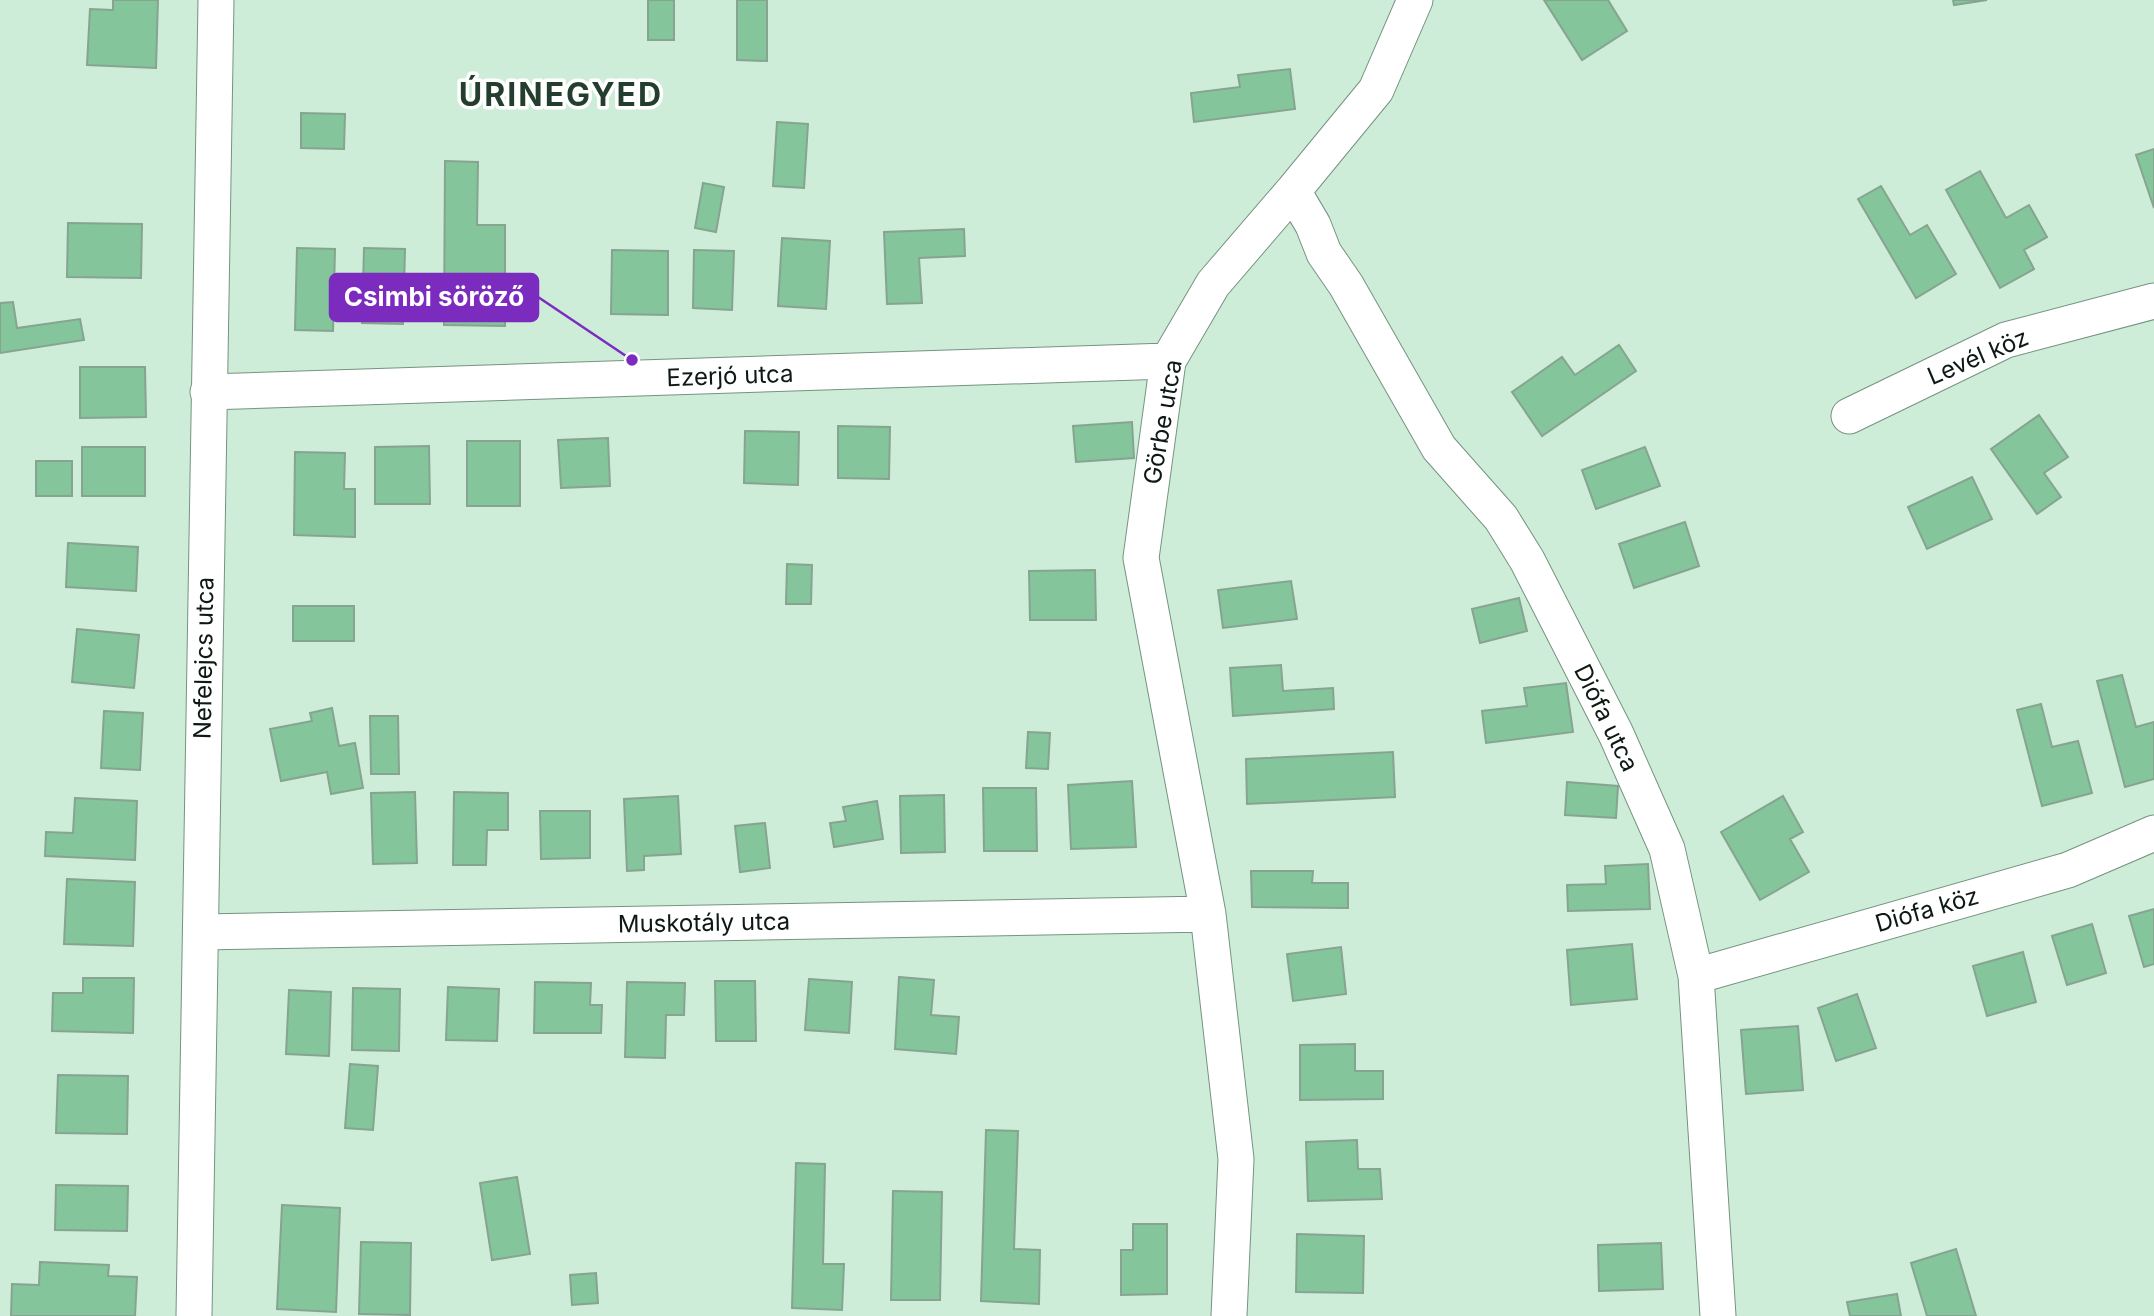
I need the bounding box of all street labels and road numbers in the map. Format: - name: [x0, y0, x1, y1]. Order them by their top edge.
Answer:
- street label: Levél köz: [1923, 322, 2033, 391]
- street label: Görbe utca: [1137, 357, 1188, 487]
- street label: Ezerjó utca: [666, 359, 794, 392]
- street label: Nefelejcs utca: [188, 577, 219, 739]
- street label: Diófa utca: [1568, 660, 1645, 776]
- street label: Diófa köz: [1872, 881, 1982, 938]
- street label: Muskotály utca: [618, 906, 790, 939]

